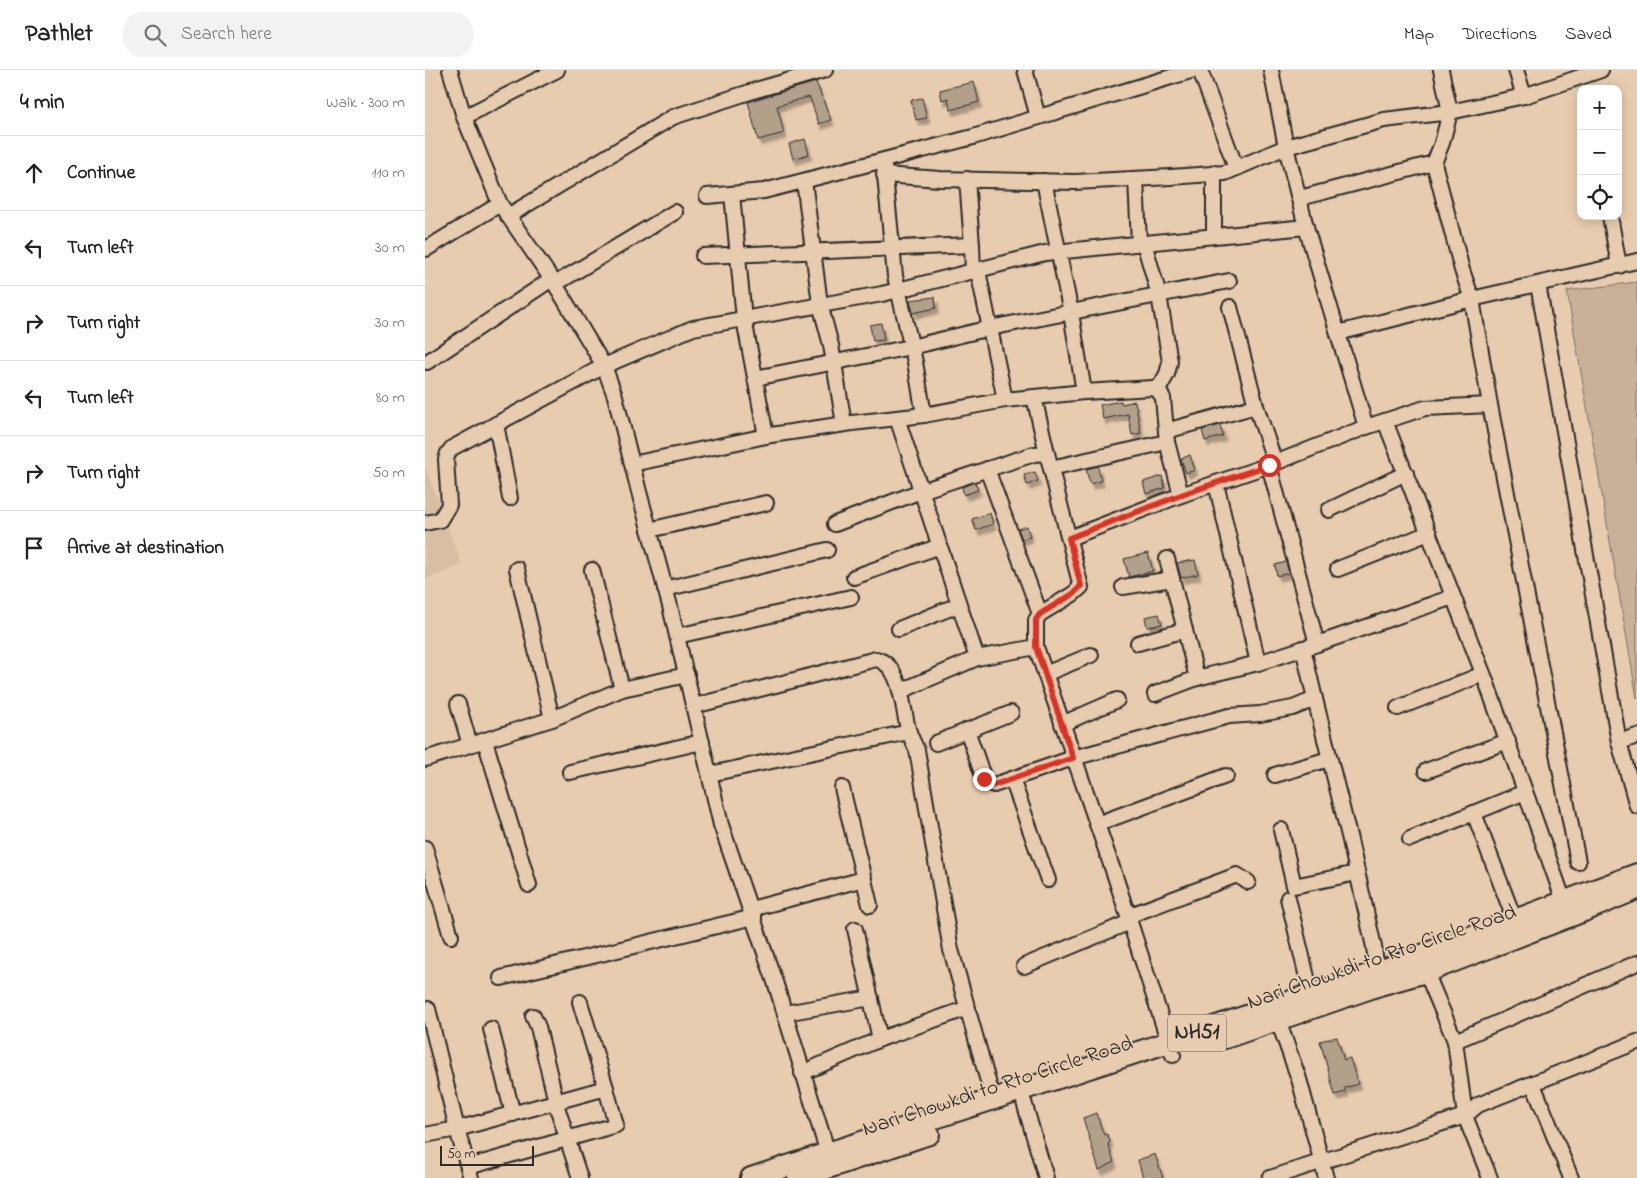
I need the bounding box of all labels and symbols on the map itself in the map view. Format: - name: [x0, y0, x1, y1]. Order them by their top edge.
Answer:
- route start: [1258, 454, 1281, 477]
- route end: [973, 768, 996, 791]
- street label: Nari Chowkdi to Rto Circle Road: [1243, 897, 1521, 1019]
- road number: NH51: [1168, 1014, 1226, 1051]
- street label: Nari Chowkdi to Rto Circle Road: [859, 1028, 1137, 1146]
- scale bar: [440, 1143, 534, 1166]

